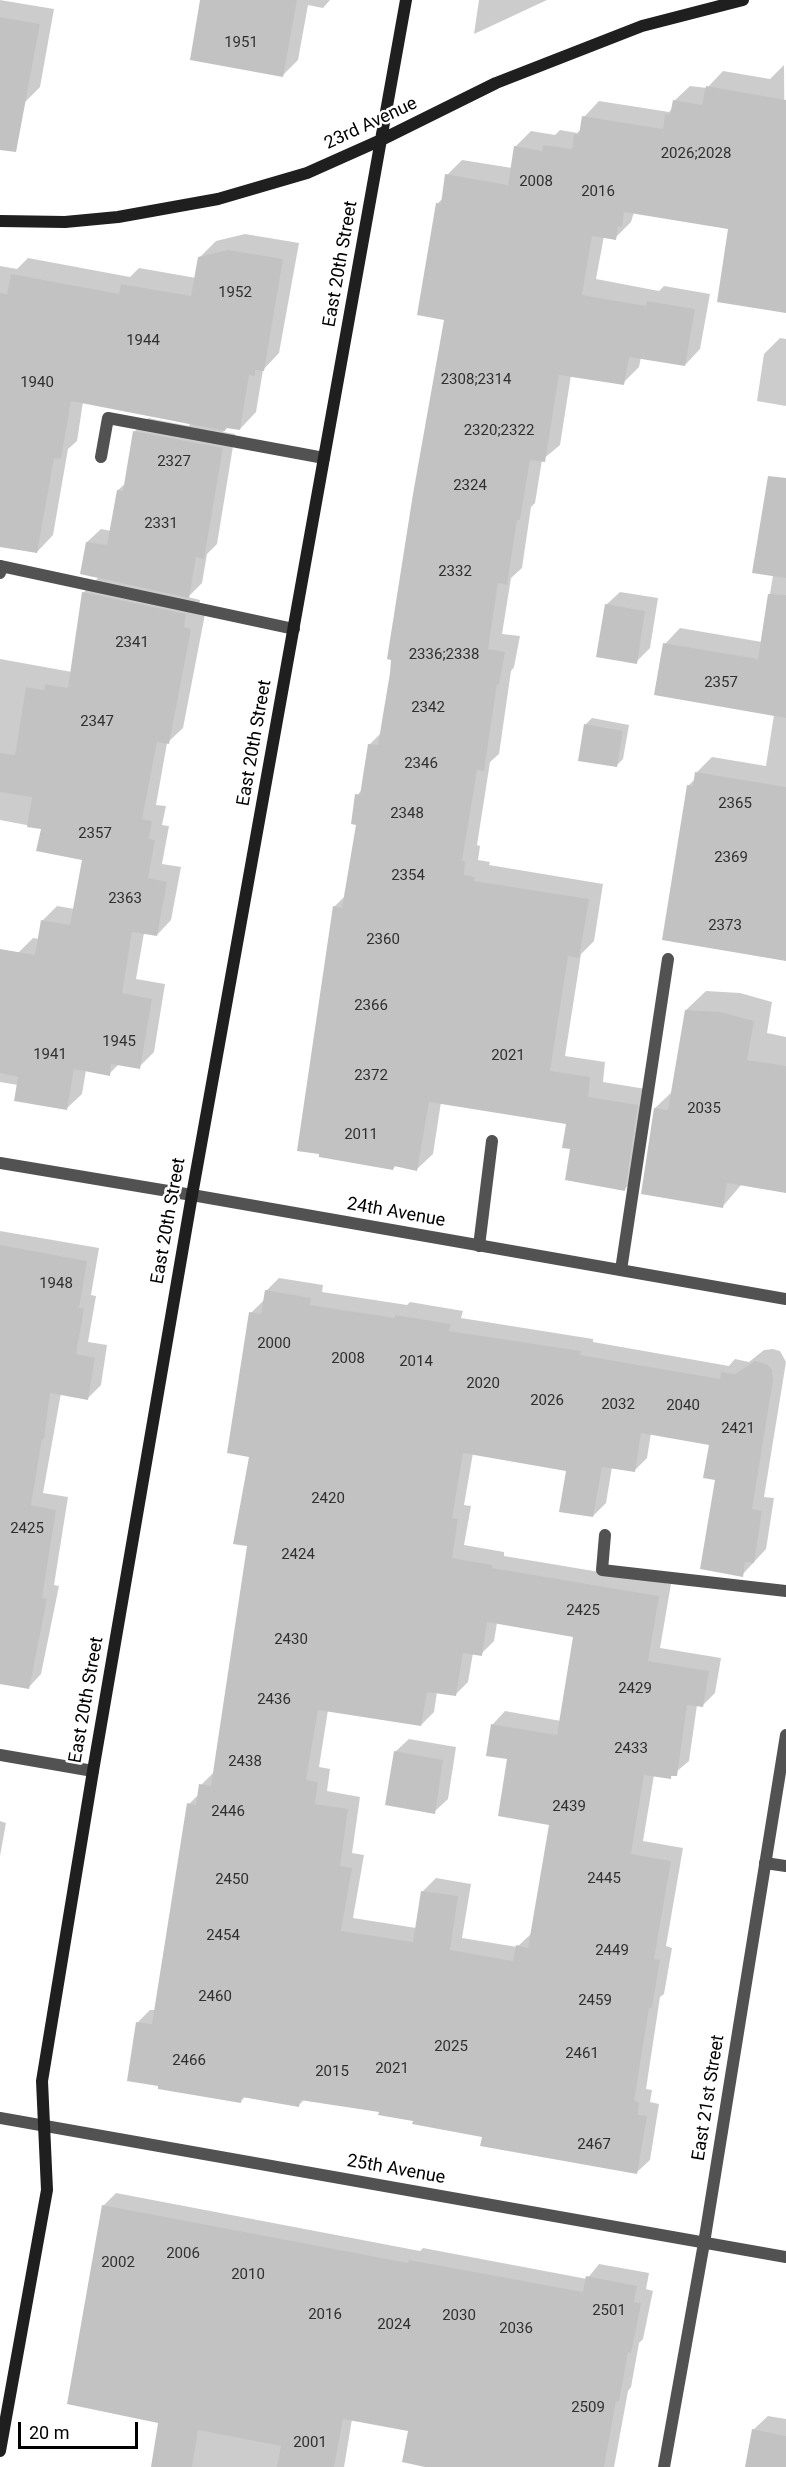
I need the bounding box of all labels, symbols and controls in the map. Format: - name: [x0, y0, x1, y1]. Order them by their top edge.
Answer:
- house number: 1951: [224, 34, 258, 52]
- street label: 23rd Avenue: [321, 93, 421, 155]
- house number: 2026;2028: [661, 145, 731, 163]
- house number: 2008: [519, 173, 553, 191]
- house number: 2016: [581, 183, 615, 201]
- street label: East 20th Street: [319, 199, 363, 329]
- house number: 1952: [218, 284, 252, 302]
- house number: 1944: [126, 332, 160, 350]
- house number: 2308;2314: [441, 371, 511, 389]
- house number: 1940: [20, 374, 54, 392]
- house number: 2320;2322: [464, 422, 534, 440]
- house number: 2327: [157, 453, 191, 471]
- house number: 2324: [453, 477, 487, 495]
- house number: 2331: [144, 515, 178, 533]
- house number: 2332: [438, 563, 472, 581]
- house number: 2341: [115, 634, 149, 652]
- house number: 2336;2338: [409, 646, 479, 664]
- house number: 2357: [704, 674, 738, 692]
- street label: East 20th Street: [233, 678, 277, 808]
- house number: 2342: [411, 699, 445, 717]
- house number: 2347: [80, 713, 114, 731]
- house number: 2346: [404, 755, 438, 773]
- house number: 2365: [718, 795, 752, 813]
- house number: 2348: [390, 805, 424, 823]
- house number: 2357: [78, 825, 112, 843]
- house number: 2369: [714, 849, 748, 867]
- house number: 2354: [391, 867, 425, 885]
- house number: 2363: [108, 890, 142, 908]
- house number: 2373: [708, 917, 742, 935]
- house number: 2360: [366, 931, 400, 949]
- house number: 2366: [354, 997, 388, 1015]
- house number: 1945: [102, 1033, 136, 1051]
- house number: 1941: [33, 1046, 67, 1064]
- house number: 2021: [491, 1047, 525, 1065]
- house number: 2372: [354, 1067, 388, 1085]
- house number: 2035: [687, 1100, 721, 1118]
- house number: 2011: [344, 1126, 378, 1144]
- street label: East 20th Street: [147, 1156, 191, 1286]
- street label: 24th Avenue: [345, 1194, 447, 1232]
- house number: 1948: [39, 1275, 73, 1293]
- house number: 2000: [257, 1335, 291, 1353]
- house number: 2008: [331, 1350, 365, 1368]
- house number: 2014: [399, 1353, 433, 1371]
- house number: 2020: [466, 1375, 500, 1393]
- house number: 2026: [530, 1392, 564, 1410]
- house number: 2032: [601, 1396, 635, 1414]
- house number: 2040: [666, 1397, 700, 1415]
- house number: 2421: [721, 1420, 755, 1438]
- house number: 2420: [311, 1490, 345, 1508]
- house number: 2425: [10, 1520, 44, 1538]
- house number: 2424: [281, 1546, 315, 1564]
- house number: 2425: [566, 1602, 600, 1620]
- house number: 2430: [274, 1631, 308, 1649]
- street label: East 20th Street: [65, 1635, 109, 1765]
- house number: 2429: [618, 1680, 652, 1698]
- house number: 2436: [257, 1691, 291, 1709]
- house number: 2433: [614, 1740, 648, 1758]
- house number: 2438: [228, 1753, 262, 1771]
- house number: 2439: [552, 1798, 586, 1816]
- house number: 2446: [211, 1803, 245, 1821]
- house number: 2445: [587, 1870, 621, 1888]
- house number: 2450: [215, 1871, 249, 1889]
- house number: 2454: [206, 1927, 240, 1945]
- house number: 2449: [595, 1942, 629, 1960]
- house number: 2460: [198, 1988, 232, 2006]
- house number: 2459: [578, 1992, 612, 2010]
- street label: East 21st Street: [688, 2034, 730, 2162]
- house number: 2025: [434, 2038, 468, 2056]
- house number: 2461: [565, 2045, 599, 2063]
- house number: 2466: [172, 2052, 206, 2070]
- house number: 2021: [375, 2060, 409, 2078]
- house number: 2015: [315, 2063, 349, 2081]
- house number: 2467: [577, 2136, 611, 2154]
- street label: 25th Avenue: [345, 2151, 447, 2189]
- house number: 2006: [166, 2245, 200, 2263]
- house number: 2002: [101, 2254, 135, 2272]
- house number: 2010: [231, 2266, 265, 2284]
- house number: 2501: [592, 2302, 626, 2320]
- house number: 2016: [308, 2306, 342, 2324]
- house number: 2030: [442, 2307, 476, 2325]
- house number: 2024: [377, 2316, 411, 2334]
- house number: 2036: [499, 2320, 533, 2338]
- house number: 2509: [571, 2399, 605, 2417]
- scale bar: [21, 2410, 141, 2448]
- text: 20 m: [29, 2422, 69, 2443]
- house number: 2001: [293, 2434, 327, 2452]

